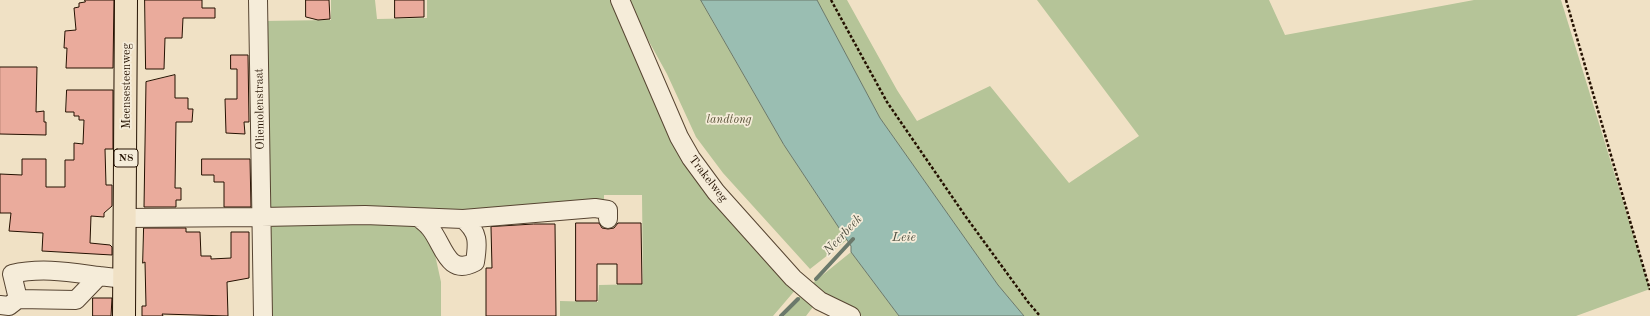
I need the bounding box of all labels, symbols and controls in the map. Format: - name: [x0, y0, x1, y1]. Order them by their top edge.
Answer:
- street label: Meensesteenweg: [120, 43, 134, 129]
- street label: Oliemolenstraat: [252, 68, 268, 150]
- park label: landtong: [706, 113, 752, 127]
- road number: N8: [114, 149, 138, 167]
- street label: Trakelweg: [685, 153, 731, 205]
- water label: Neerbeek: [820, 211, 866, 259]
- water label: Leie: [892, 230, 916, 246]

